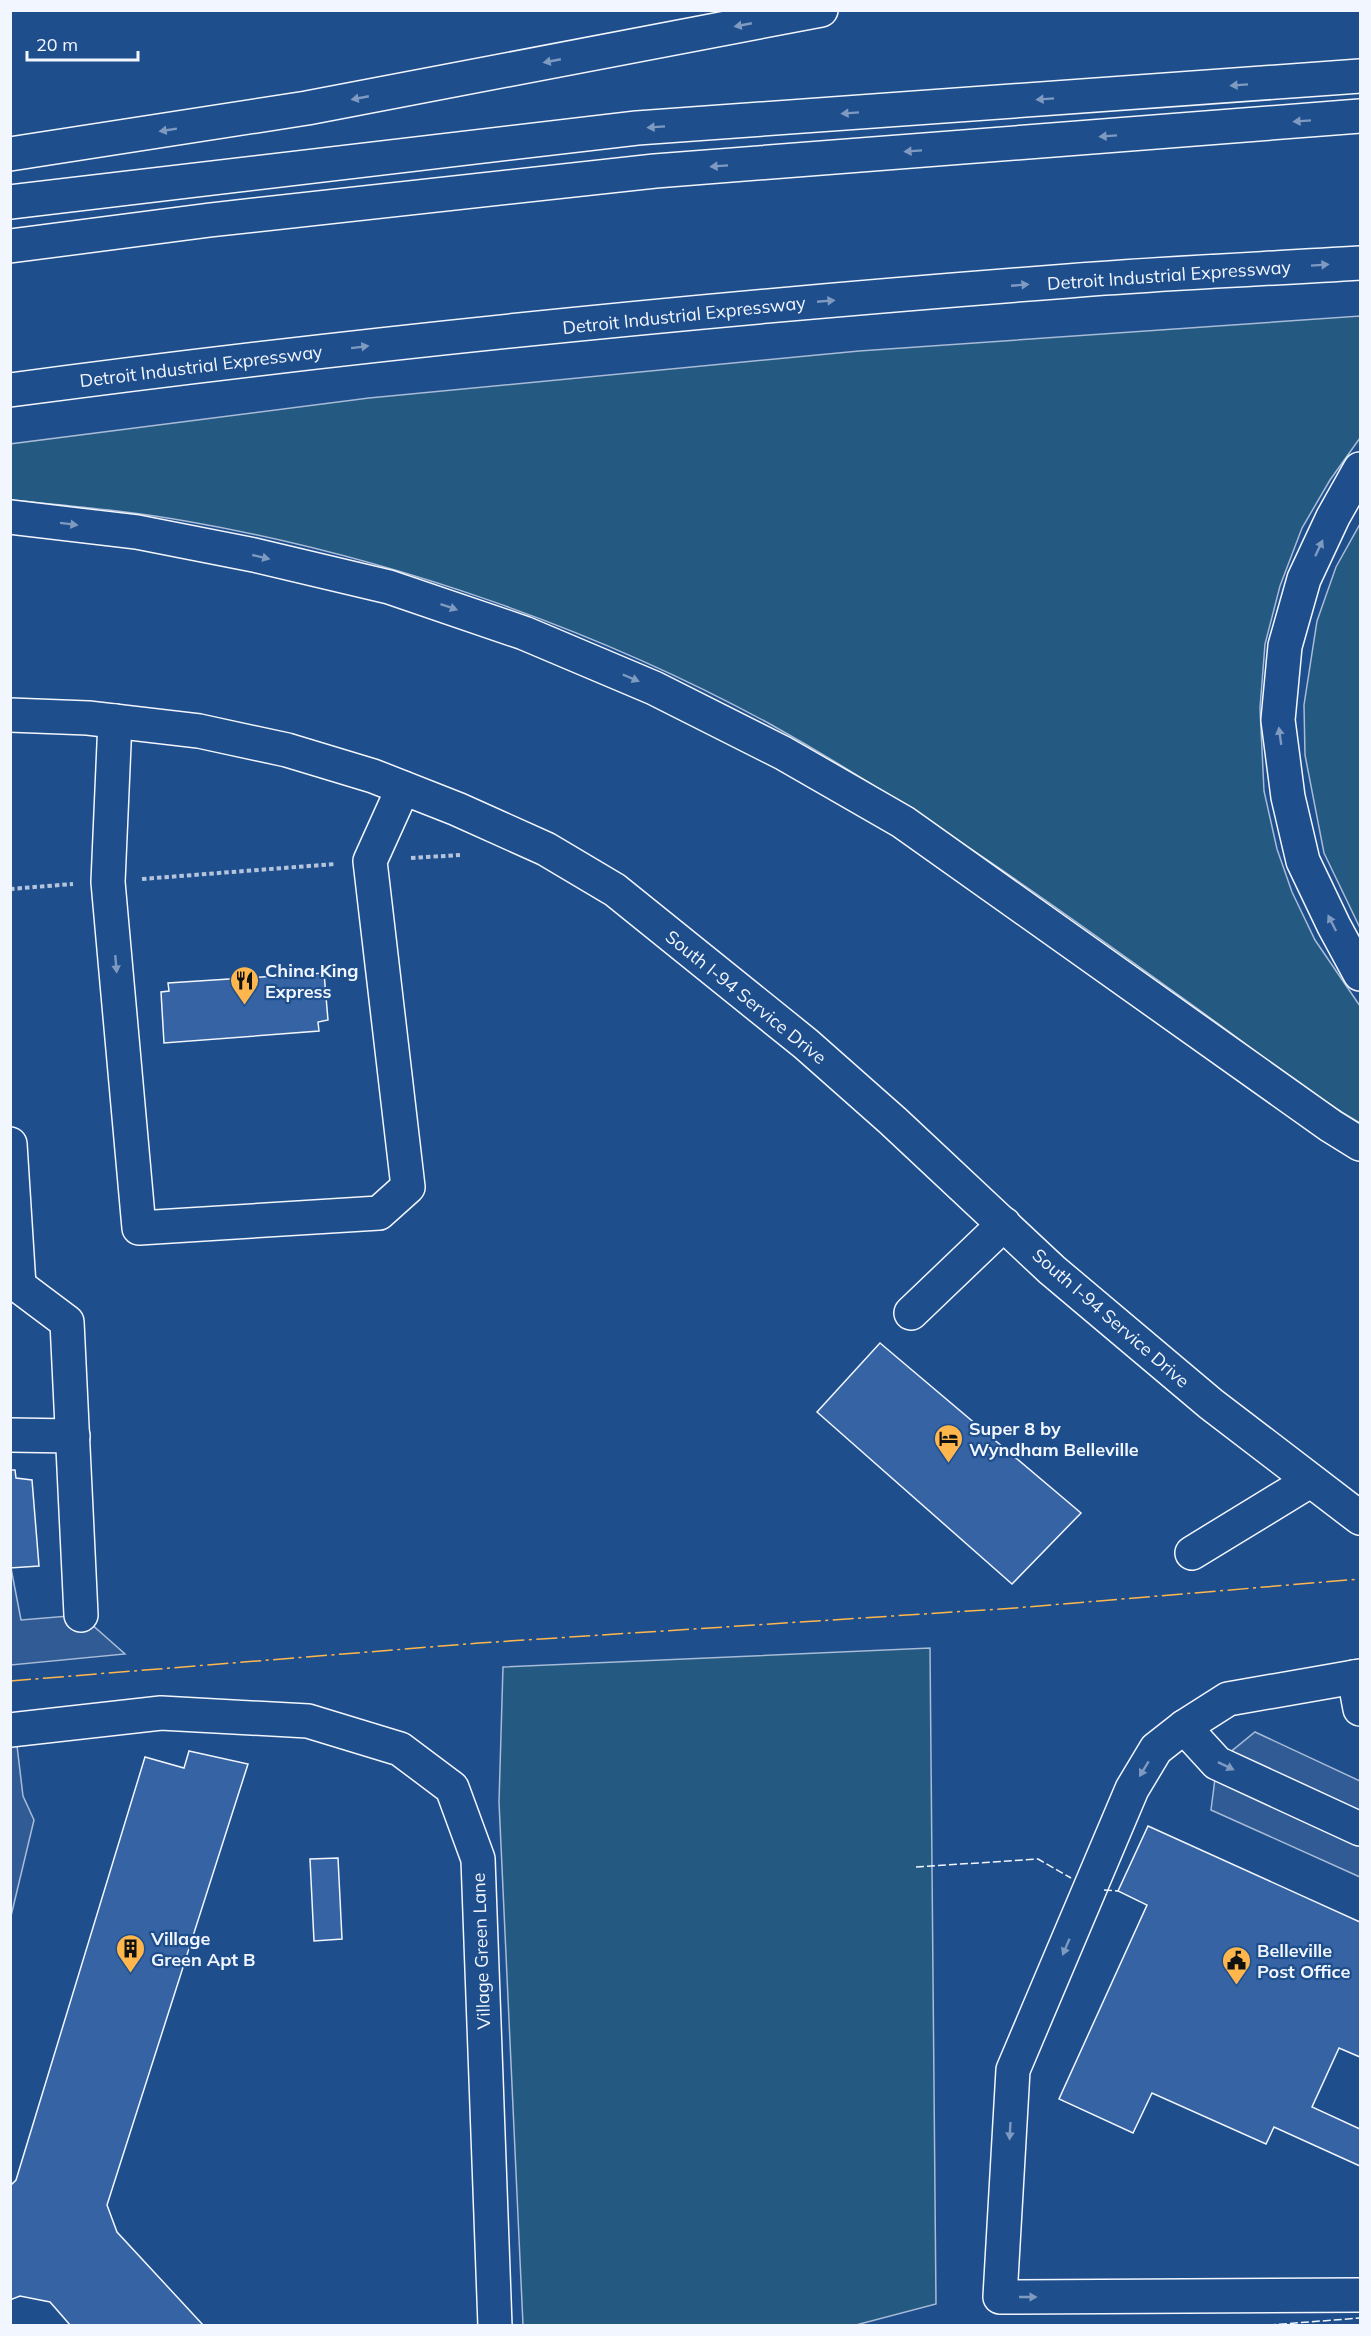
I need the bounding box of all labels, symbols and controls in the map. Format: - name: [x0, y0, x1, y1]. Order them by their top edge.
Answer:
- one-way arrow: [733, 21, 752, 30]
- scale bar: [27, 24, 138, 62]
- text: 20 m: [36, 33, 78, 56]
- one-way arrow: [542, 57, 561, 66]
- one-way arrow: [1230, 80, 1249, 89]
- one-way arrow: [350, 94, 369, 103]
- one-way arrow: [1035, 94, 1054, 103]
- one-way arrow: [841, 108, 860, 117]
- one-way arrow: [1293, 116, 1312, 125]
- one-way arrow: [646, 122, 665, 131]
- one-way arrow: [158, 125, 177, 134]
- one-way arrow: [1098, 131, 1117, 140]
- one-way arrow: [904, 146, 923, 155]
- one-way arrow: [709, 161, 728, 171]
- street label: Detroit Industrial Expressway: [1046, 255, 1292, 295]
- one-way arrow: [1310, 261, 1329, 270]
- one-way arrow: [1011, 280, 1030, 290]
- street label: Detroit Industrial Expressway: [561, 291, 807, 339]
- one-way arrow: [817, 296, 836, 306]
- street label: Detroit Industrial Expressway: [78, 340, 324, 392]
- one-way arrow: [351, 342, 370, 352]
- one-way arrow: [59, 520, 78, 529]
- one-way arrow: [1314, 539, 1323, 556]
- one-way arrow: [252, 552, 270, 562]
- one-way arrow: [440, 603, 458, 613]
- one-way arrow: [622, 673, 640, 683]
- one-way arrow: [1276, 727, 1285, 746]
- one-way arrow: [1328, 914, 1337, 931]
- street label: South I-94 Service Drive: [661, 925, 831, 1069]
- one-way arrow: [111, 955, 120, 974]
- place label: China King Express: [265, 959, 359, 1003]
- restaurant icon: China King Express: [228, 964, 260, 1006]
- street label: South I-94 Service Drive: [1028, 1243, 1194, 1393]
- place label: Super 8 by Wyndham Belleville: [969, 1417, 1139, 1461]
- hotel icon: Super 8 by Wyndham Belleville: [932, 1422, 964, 1464]
- one-way arrow: [1139, 1761, 1150, 1777]
- one-way arrow: [1218, 1762, 1235, 1771]
- street label: Village Green Lane: [467, 1872, 495, 2030]
- place label: Village Green Apt B: [150, 1927, 256, 1971]
- building icon: Village Green Apt B: [114, 1932, 146, 1974]
- one-way arrow: [1061, 1938, 1070, 1956]
- place label: Belleville Post Office: [1257, 1939, 1350, 1983]
- public building icon: Belleville Post Office: [1220, 1944, 1252, 1986]
- one-way arrow: [1005, 2122, 1014, 2141]
- one-way arrow: [1019, 2292, 1038, 2302]

